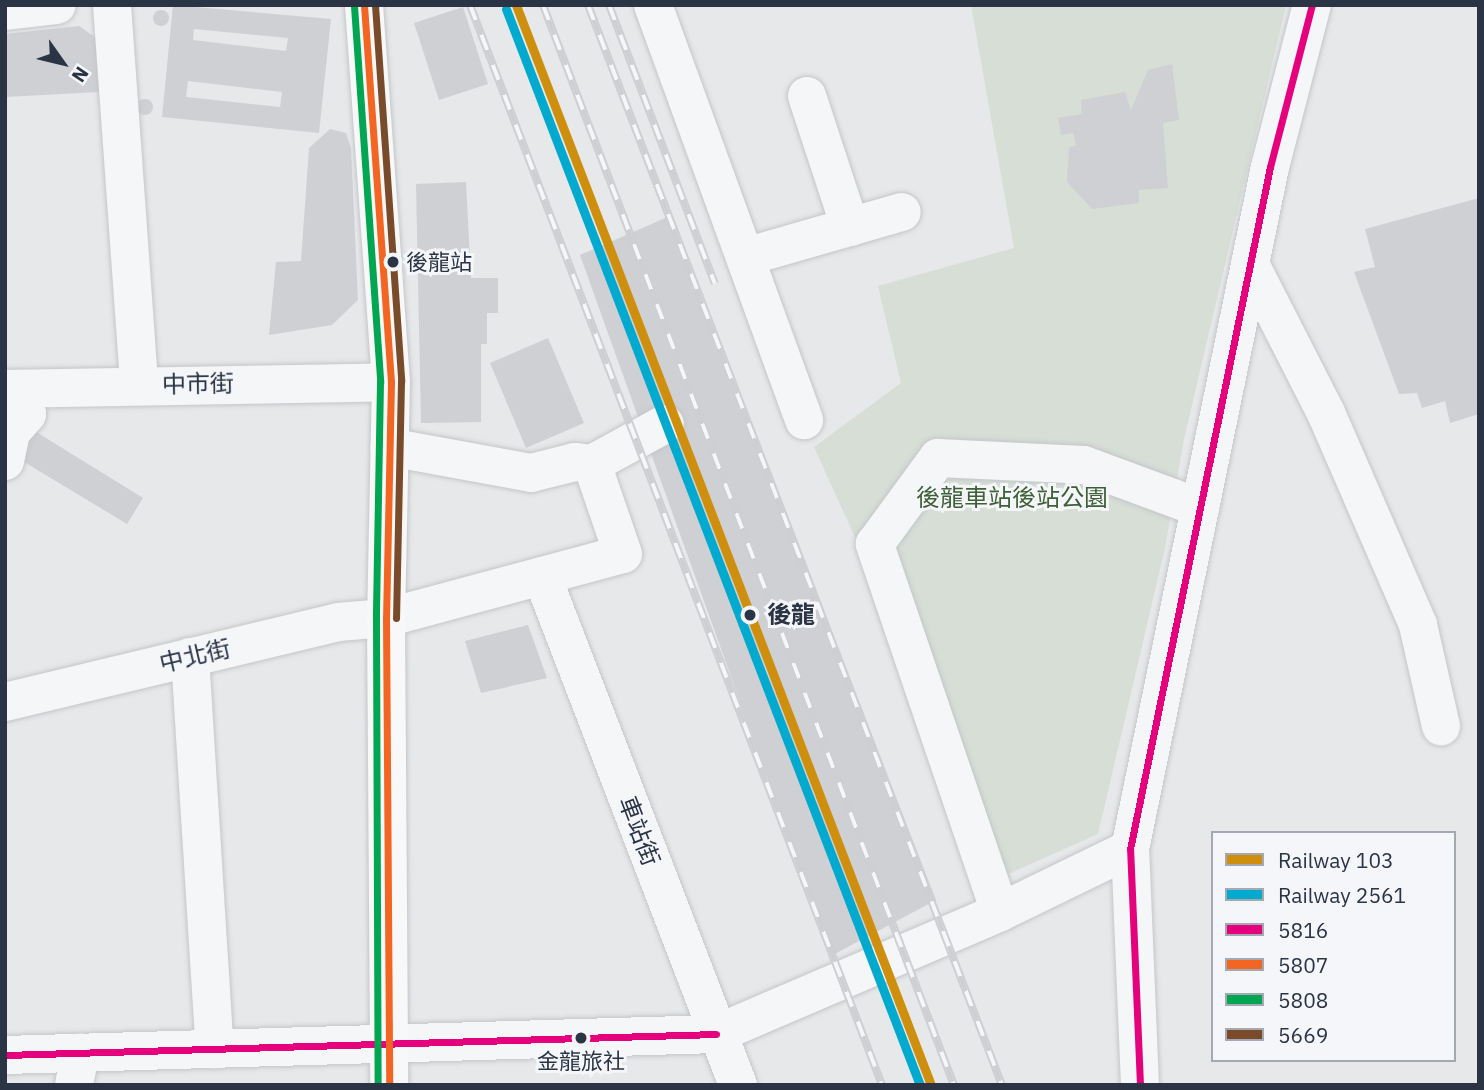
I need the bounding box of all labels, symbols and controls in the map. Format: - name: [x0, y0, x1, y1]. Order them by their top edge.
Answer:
- north arrow: [28, 28, 98, 98]
- text: N: [67, 62, 94, 87]
- place label: 後龍站: [406, 249, 472, 275]
- marker: 後龍站: [386, 255, 400, 269]
- street label: 中市街: [162, 369, 234, 399]
- park label: 後龍車站後站公園: [916, 484, 1108, 512]
- place label: 後龍: [767, 601, 815, 629]
- marker: 後龍: [739, 604, 761, 626]
- street label: 中北街: [157, 634, 233, 678]
- street label: 車站街: [613, 792, 665, 870]
- legend: [1211, 831, 1456, 1062]
- text: Railway 103: [1278, 846, 1394, 874]
- text: Railway 2561: [1278, 881, 1406, 909]
- text: 5816: [1278, 916, 1328, 944]
- text: 5807: [1278, 951, 1328, 979]
- text: 5808: [1278, 986, 1328, 1014]
- text: 5669: [1278, 1021, 1328, 1049]
- marker: 金龍旅社: [574, 1031, 588, 1045]
- place label: 金龍旅社: [537, 1048, 625, 1074]

